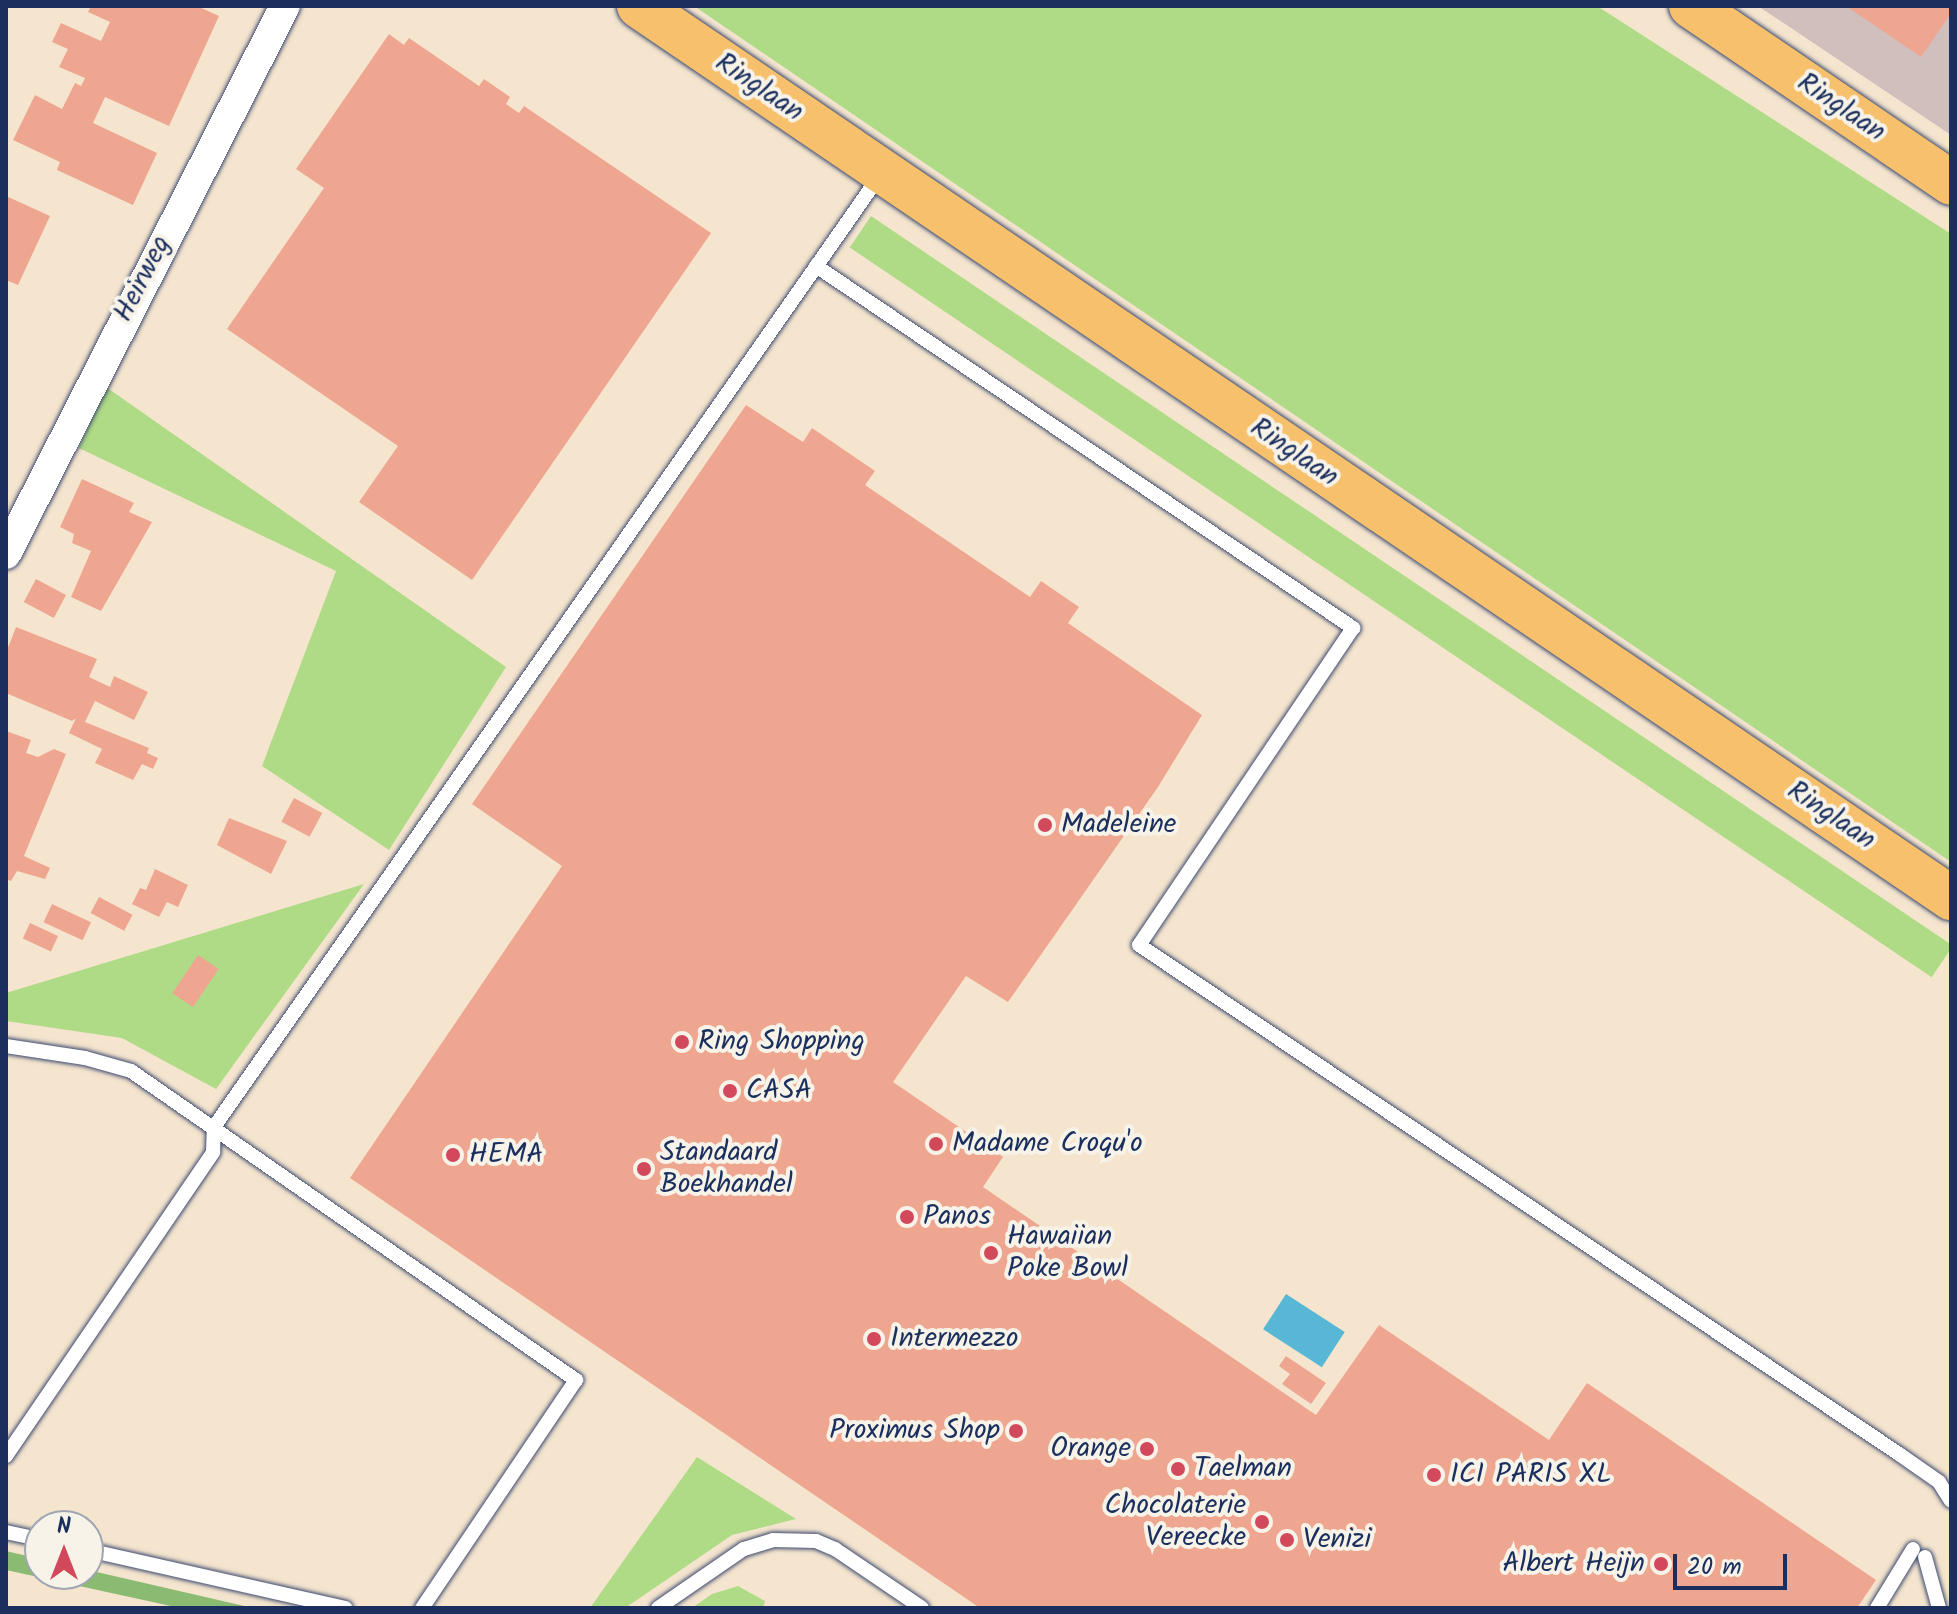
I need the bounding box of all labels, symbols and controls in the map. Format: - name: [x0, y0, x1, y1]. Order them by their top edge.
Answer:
- street label: Ringlaan: [708, 46, 810, 130]
- street label: Ringlaan: [1790, 66, 1892, 150]
- street label: Heirweg: [107, 230, 179, 328]
- street label: Ringlaan: [1243, 411, 1345, 495]
- street label: Ringlaan: [1780, 774, 1882, 858]
- place label: Madeleine: [1061, 808, 1176, 842]
- marker: Madeleine: [1036, 816, 1054, 834]
- place label: Ring Shopping: [698, 1025, 865, 1059]
- marker: Ring Shopping: [673, 1033, 691, 1051]
- place label: CASA: [746, 1074, 812, 1108]
- marker: CASA: [721, 1082, 739, 1100]
- place label: Madame Croqu'o: [952, 1127, 1143, 1161]
- marker: Madame Croqu'o: [927, 1135, 945, 1153]
- place label: Standaard Boekhandel: [660, 1136, 793, 1202]
- place label: HEMA: [469, 1138, 543, 1172]
- marker: HEMA: [444, 1146, 462, 1164]
- marker: Standaard Boekhandel: [635, 1160, 653, 1178]
- place label: Panos: [923, 1200, 991, 1234]
- marker: Panos: [898, 1208, 916, 1226]
- place label: Hawaiian Poke Bowl: [1007, 1220, 1128, 1286]
- marker: Hawaiian Poke Bowl: [982, 1244, 1000, 1262]
- place label: Intermezzo: [890, 1322, 1019, 1356]
- marker: Intermezzo: [865, 1330, 883, 1348]
- place label: Proximus Shop: [829, 1414, 1000, 1448]
- marker: Proximus Shop: [1007, 1422, 1025, 1440]
- place label: Orange: [1051, 1432, 1131, 1466]
- marker: Orange: [1138, 1440, 1156, 1458]
- place label: Taelman: [1194, 1452, 1292, 1486]
- place label: ICI PARIS XL: [1450, 1458, 1611, 1492]
- marker: Taelman: [1169, 1460, 1187, 1478]
- marker: ICI PARIS XL: [1425, 1466, 1443, 1484]
- place label: Chocolaterie Vereecke: [1104, 1489, 1246, 1555]
- north arrow: [24, 1510, 104, 1590]
- text: N: [57, 1510, 71, 1545]
- marker: Chocolaterie Vereecke: [1253, 1513, 1271, 1531]
- place label: Venizi: [1303, 1523, 1371, 1557]
- marker: Venizi: [1278, 1531, 1296, 1549]
- scale bar: [1677, 1538, 1791, 1588]
- place label: Albert Heijn: [1502, 1547, 1645, 1581]
- text: 20 m: [1687, 1548, 1742, 1587]
- marker: Albert Heijn: [1652, 1555, 1670, 1573]

